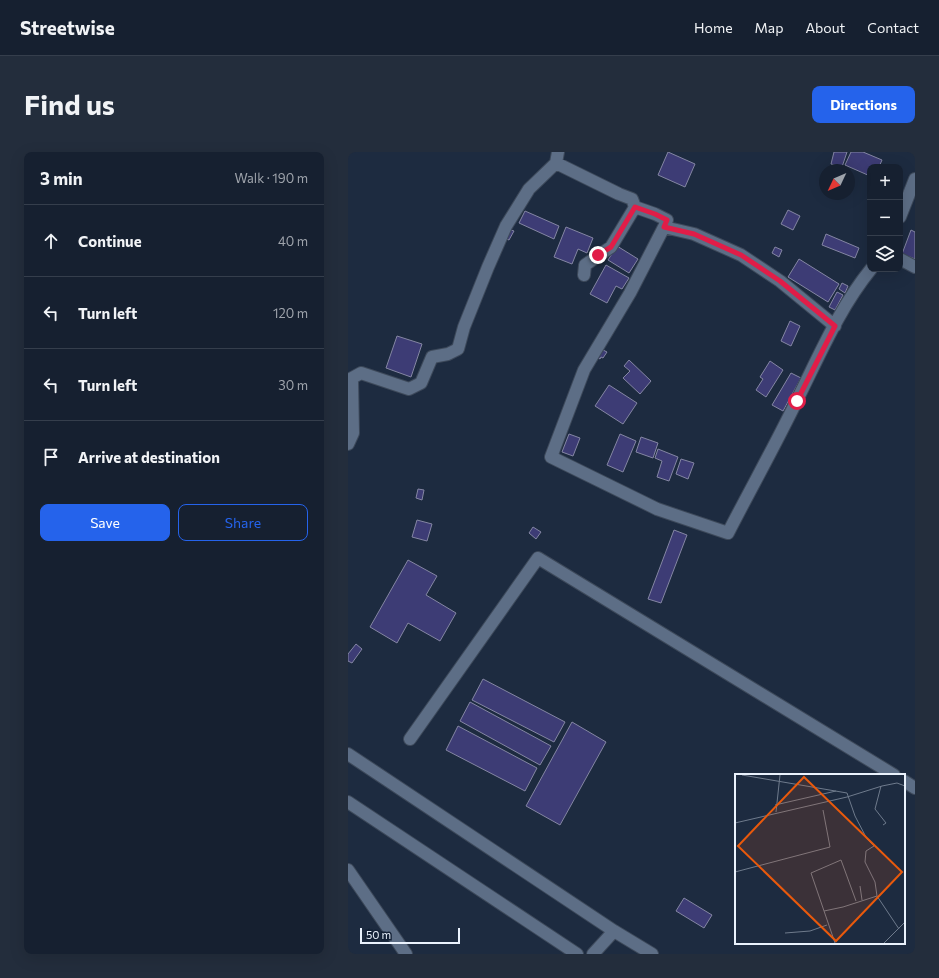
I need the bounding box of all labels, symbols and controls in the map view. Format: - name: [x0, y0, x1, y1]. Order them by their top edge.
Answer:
- text: Streetwise: [20, 16, 115, 39]
- text: Home: [694, 19, 733, 36]
- text: Map: [755, 19, 783, 36]
- text: About: [805, 19, 845, 36]
- text: Contact: [867, 19, 919, 36]
- button: Directions: [812, 86, 915, 123]
- text: Find us: [24, 87, 115, 121]
- north arrow: [819, 164, 855, 200]
- map controls: [867, 164, 903, 272]
- button: +: [867, 164, 903, 200]
- text: 3 min: [40, 168, 83, 189]
- text: Walk · 190 m: [234, 170, 308, 186]
- button: −: [867, 200, 903, 236]
- icon: ahead: [40, 230, 62, 252]
- text: Continue: [78, 232, 142, 250]
- text: 40 m: [278, 233, 308, 249]
- button: layers: [867, 236, 903, 272]
- route end: [589, 246, 607, 264]
- icon: left: [40, 302, 62, 324]
- text: Turn left: [78, 304, 137, 322]
- text: 120 m: [273, 305, 308, 321]
- icon: left: [40, 374, 62, 396]
- text: Turn left: [78, 376, 137, 394]
- text: 30 m: [278, 377, 308, 393]
- route start: [788, 392, 806, 410]
- icon: arrive: [40, 446, 62, 468]
- text: Arrive at destination: [78, 448, 220, 466]
- button: Save: [40, 504, 170, 541]
- button: Share: [178, 504, 308, 541]
- inset map: [735, 774, 905, 944]
- scale bar: [360, 926, 460, 945]
- text: 50 m: [366, 928, 391, 941]

